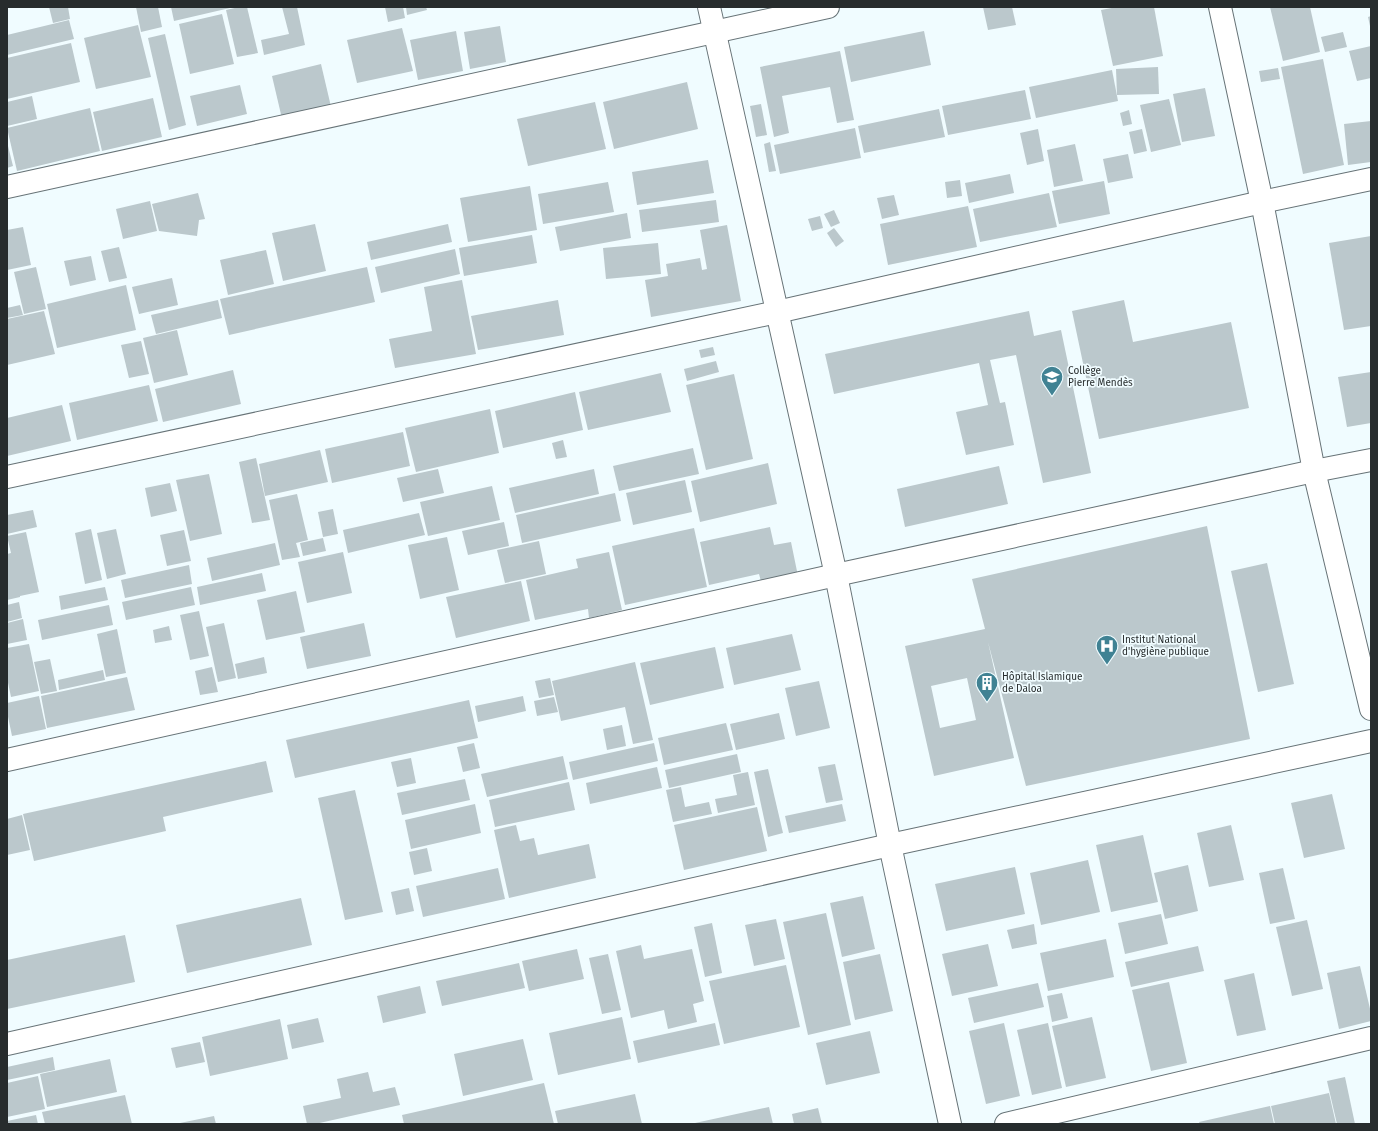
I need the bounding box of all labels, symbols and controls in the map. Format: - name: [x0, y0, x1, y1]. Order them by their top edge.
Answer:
- school or university icon: Collège Pierre Mendès: [1039, 364, 1065, 397]
- place label: Collège Pierre Mendès: [1068, 365, 1133, 389]
- hospital icon: Institut National d'hygiène publique: [1094, 633, 1120, 666]
- place label: Institut National d'hygiène publique: [1122, 634, 1209, 658]
- building icon: Hôpital Islamique de Daloa: [974, 670, 1000, 703]
- place label: Hôpital Islamique de Daloa: [1002, 671, 1082, 695]

